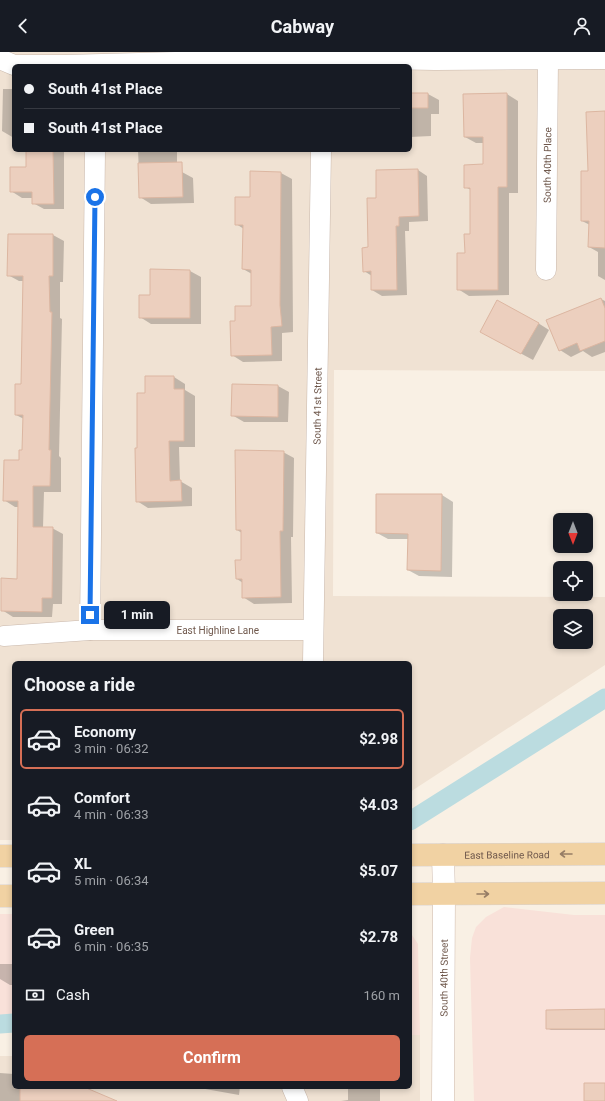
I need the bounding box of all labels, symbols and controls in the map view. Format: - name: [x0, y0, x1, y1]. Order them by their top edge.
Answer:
- icon: back: [12, 15, 34, 37]
- icon: person: [571, 15, 593, 37]
- text: Cabway: [271, 16, 334, 37]
- text: South 41st Place: [48, 80, 163, 98]
- text: South 41st Place: [48, 119, 163, 137]
- street label: South 40th Place: [541, 127, 553, 203]
- route start: [86, 188, 104, 206]
- street label: South 41st Street: [311, 367, 323, 445]
- north arrow: [553, 513, 593, 553]
- map controls: [553, 513, 593, 649]
- button: locate: [553, 561, 593, 601]
- callout: 1 min: [104, 601, 170, 629]
- route end: [81, 606, 99, 624]
- text: 1 min: [121, 607, 153, 622]
- button: layers: [553, 609, 593, 649]
- street label: East Highline Lane: [176, 625, 259, 636]
- text: Choose a ride: [24, 674, 135, 695]
- icon: car: [26, 721, 62, 757]
- text: Economy: [74, 723, 136, 741]
- text: $2.98: [359, 730, 398, 748]
- text: 3 min · 06:32: [74, 741, 149, 756]
- icon: car: [26, 787, 62, 823]
- text: Comfort: [74, 789, 130, 807]
- text: $4.03: [359, 796, 398, 814]
- text: 4 min · 06:33: [74, 807, 149, 822]
- street label: East Baseline Road: [464, 849, 550, 860]
- one-way arrow: [560, 850, 573, 858]
- icon: car: [26, 853, 62, 889]
- text: XL: [74, 855, 92, 873]
- text: $5.07: [359, 862, 398, 880]
- text: 5 min · 06:34: [74, 873, 149, 888]
- one-way arrow: [476, 890, 489, 898]
- icon: car: [26, 919, 62, 955]
- text: Green: [74, 921, 114, 939]
- text: $2.78: [359, 928, 398, 946]
- text: 6 min · 06:35: [74, 939, 149, 954]
- street label: South 40th Street: [438, 939, 449, 1017]
- icon: cash: [24, 984, 46, 1006]
- text: Cash: [56, 986, 90, 1004]
- text: 160 m: [363, 988, 400, 1003]
- button: Confirm: [24, 1035, 400, 1081]

